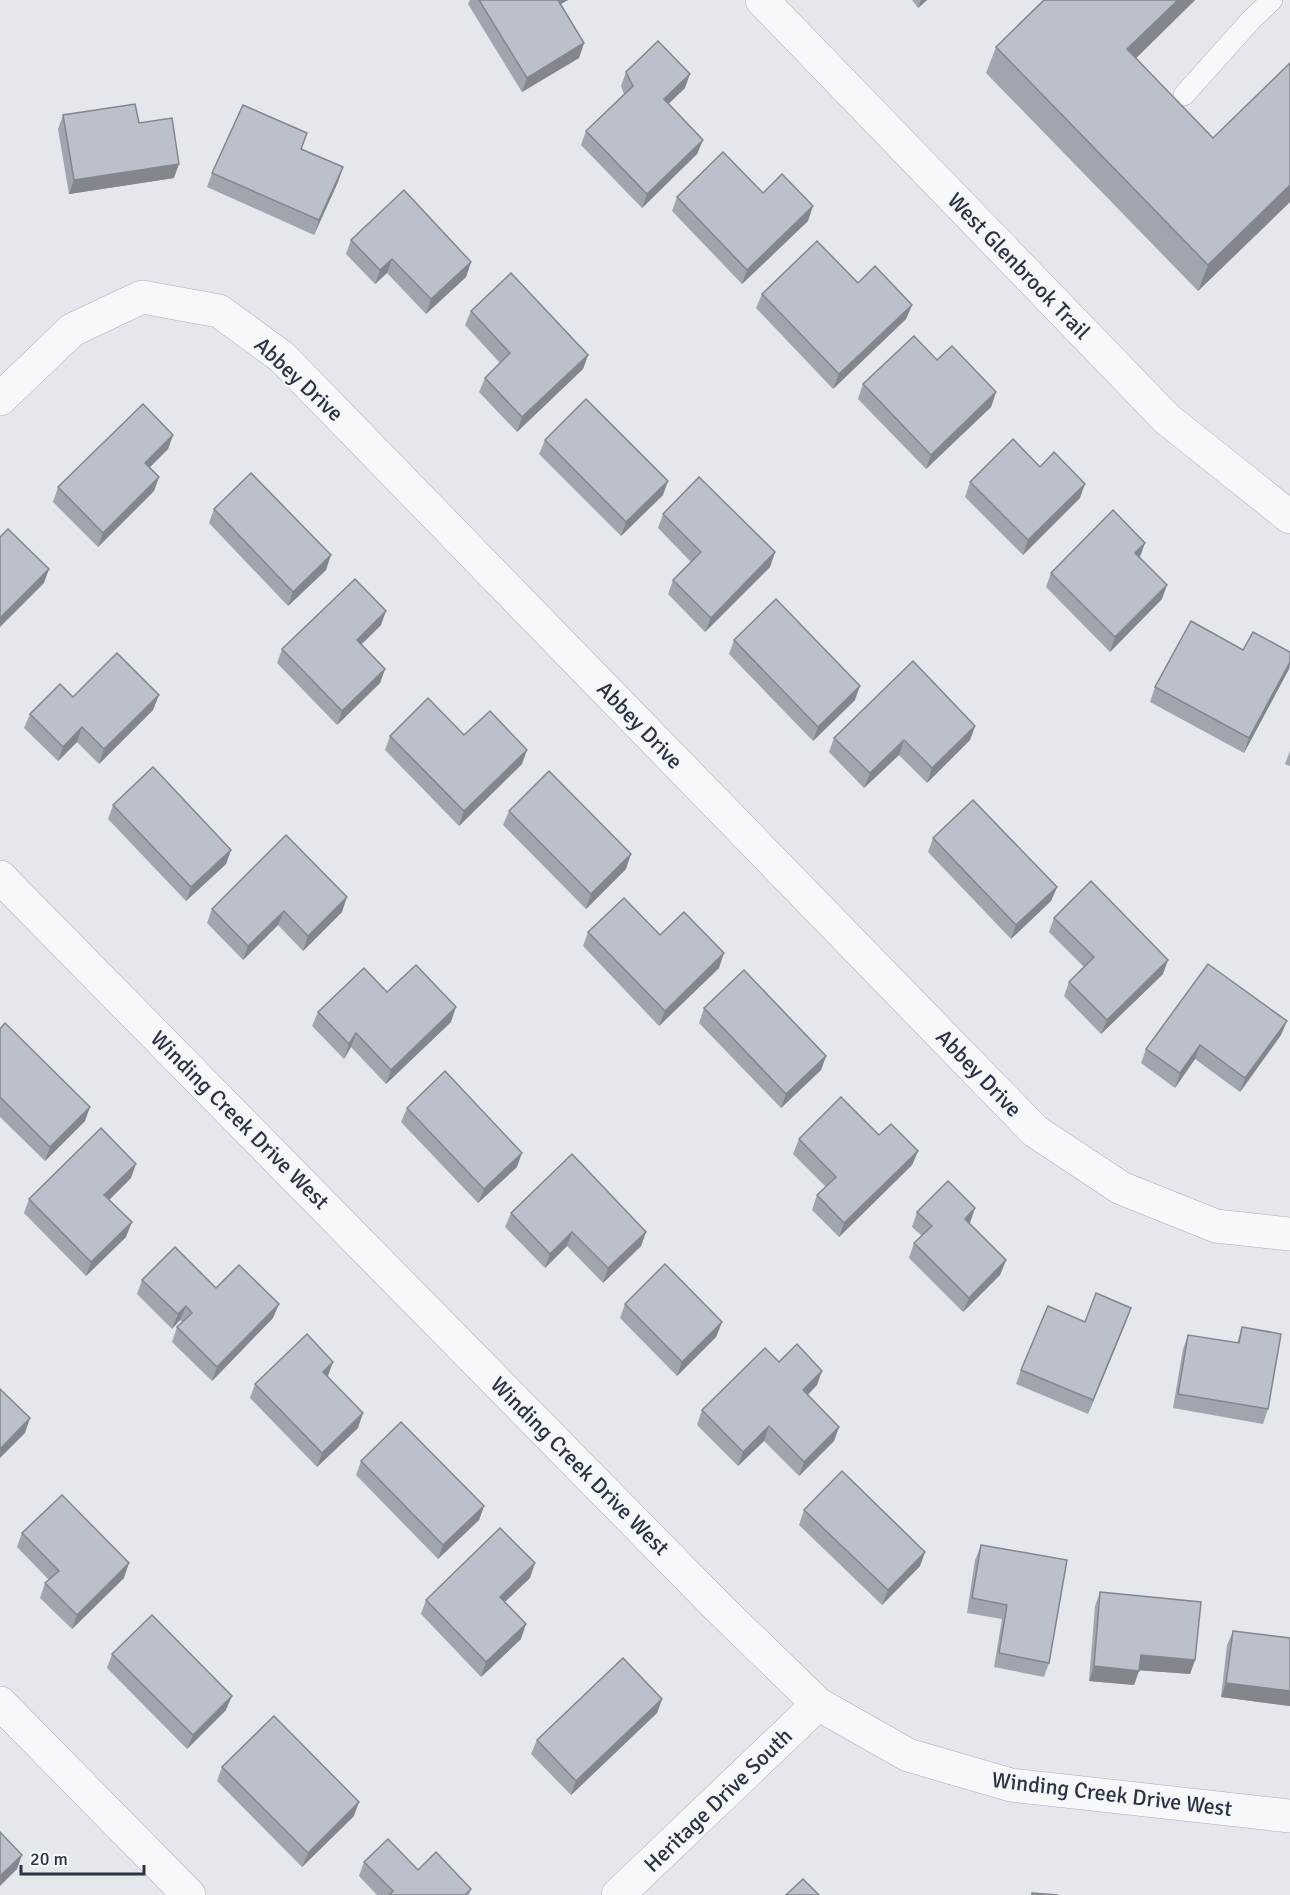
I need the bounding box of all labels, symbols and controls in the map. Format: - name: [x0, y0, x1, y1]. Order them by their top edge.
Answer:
- street label: West Glenbrook Trail: [942, 187, 1096, 345]
- street label: Abbey Drive: [249, 331, 349, 427]
- street label: Abbey Drive: [591, 675, 689, 775]
- street label: Abbey Drive: [930, 1023, 1028, 1123]
- street label: Winding Creek Drive West: [145, 1025, 335, 1215]
- street label: Winding Creek Drive West: [485, 1371, 675, 1561]
- street label: Heritage Drive South: [638, 1722, 798, 1878]
- street label: Winding Creek Drive West: [990, 1766, 1234, 1822]
- scale bar: [21, 1838, 144, 1876]
- text: 20 m: [30, 1848, 68, 1870]

